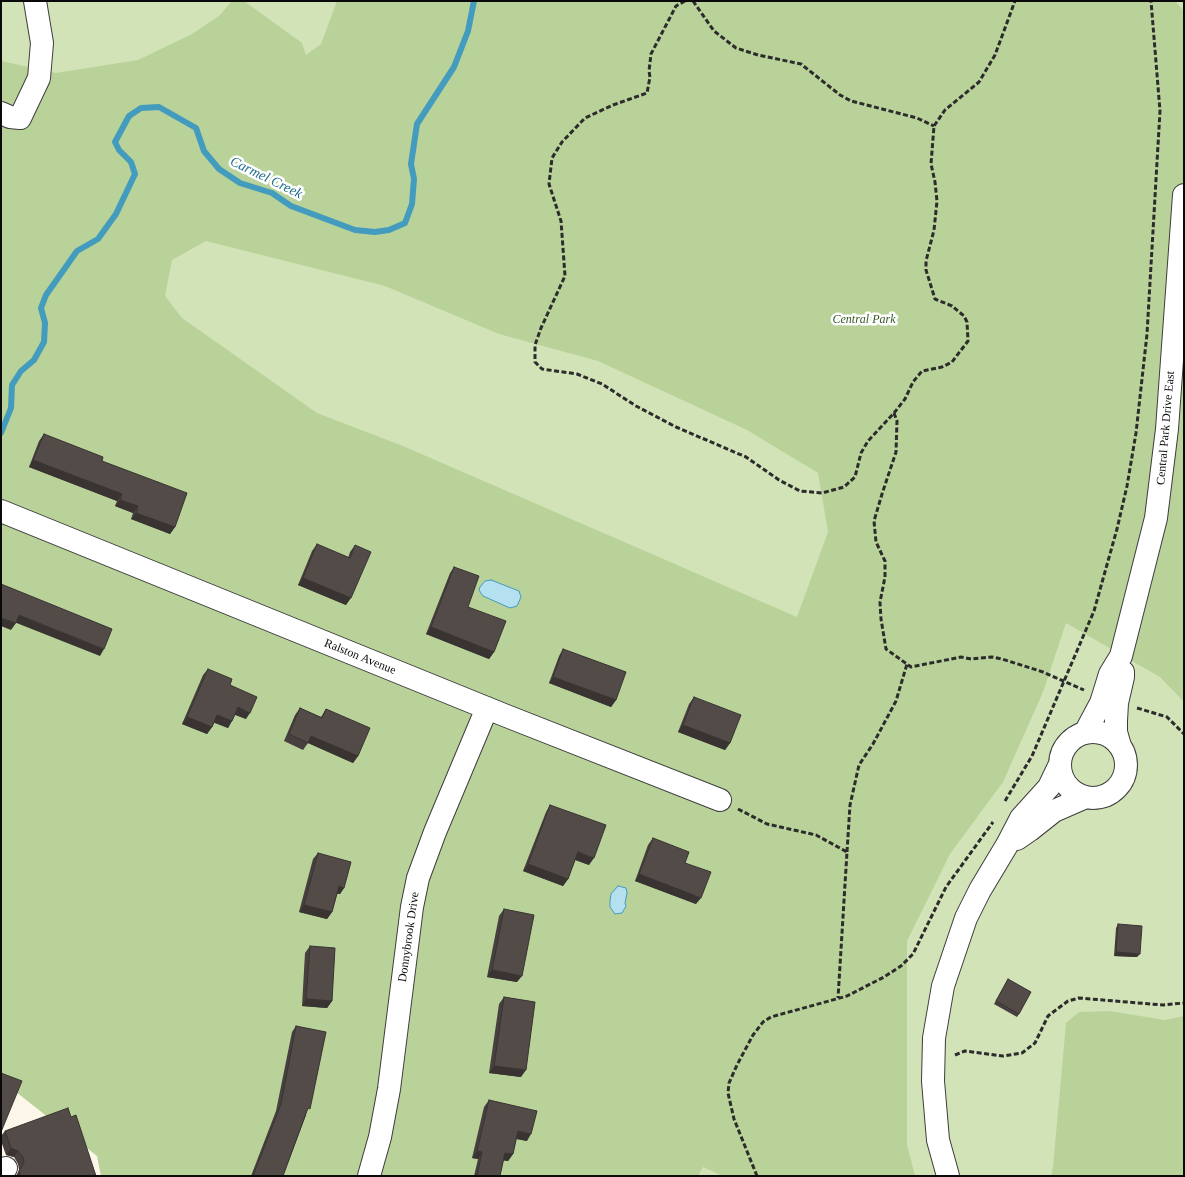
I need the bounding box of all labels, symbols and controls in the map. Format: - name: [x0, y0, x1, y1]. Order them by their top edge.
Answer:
- water label: Carmel Creek: [227, 153, 305, 203]
- park label: Central Park: [833, 313, 895, 327]
- street label: Central Park Drive East: [1154, 370, 1178, 486]
- street label: Ralston Avenue: [322, 636, 398, 678]
- street label: Donnybrook Drive: [396, 891, 422, 983]

